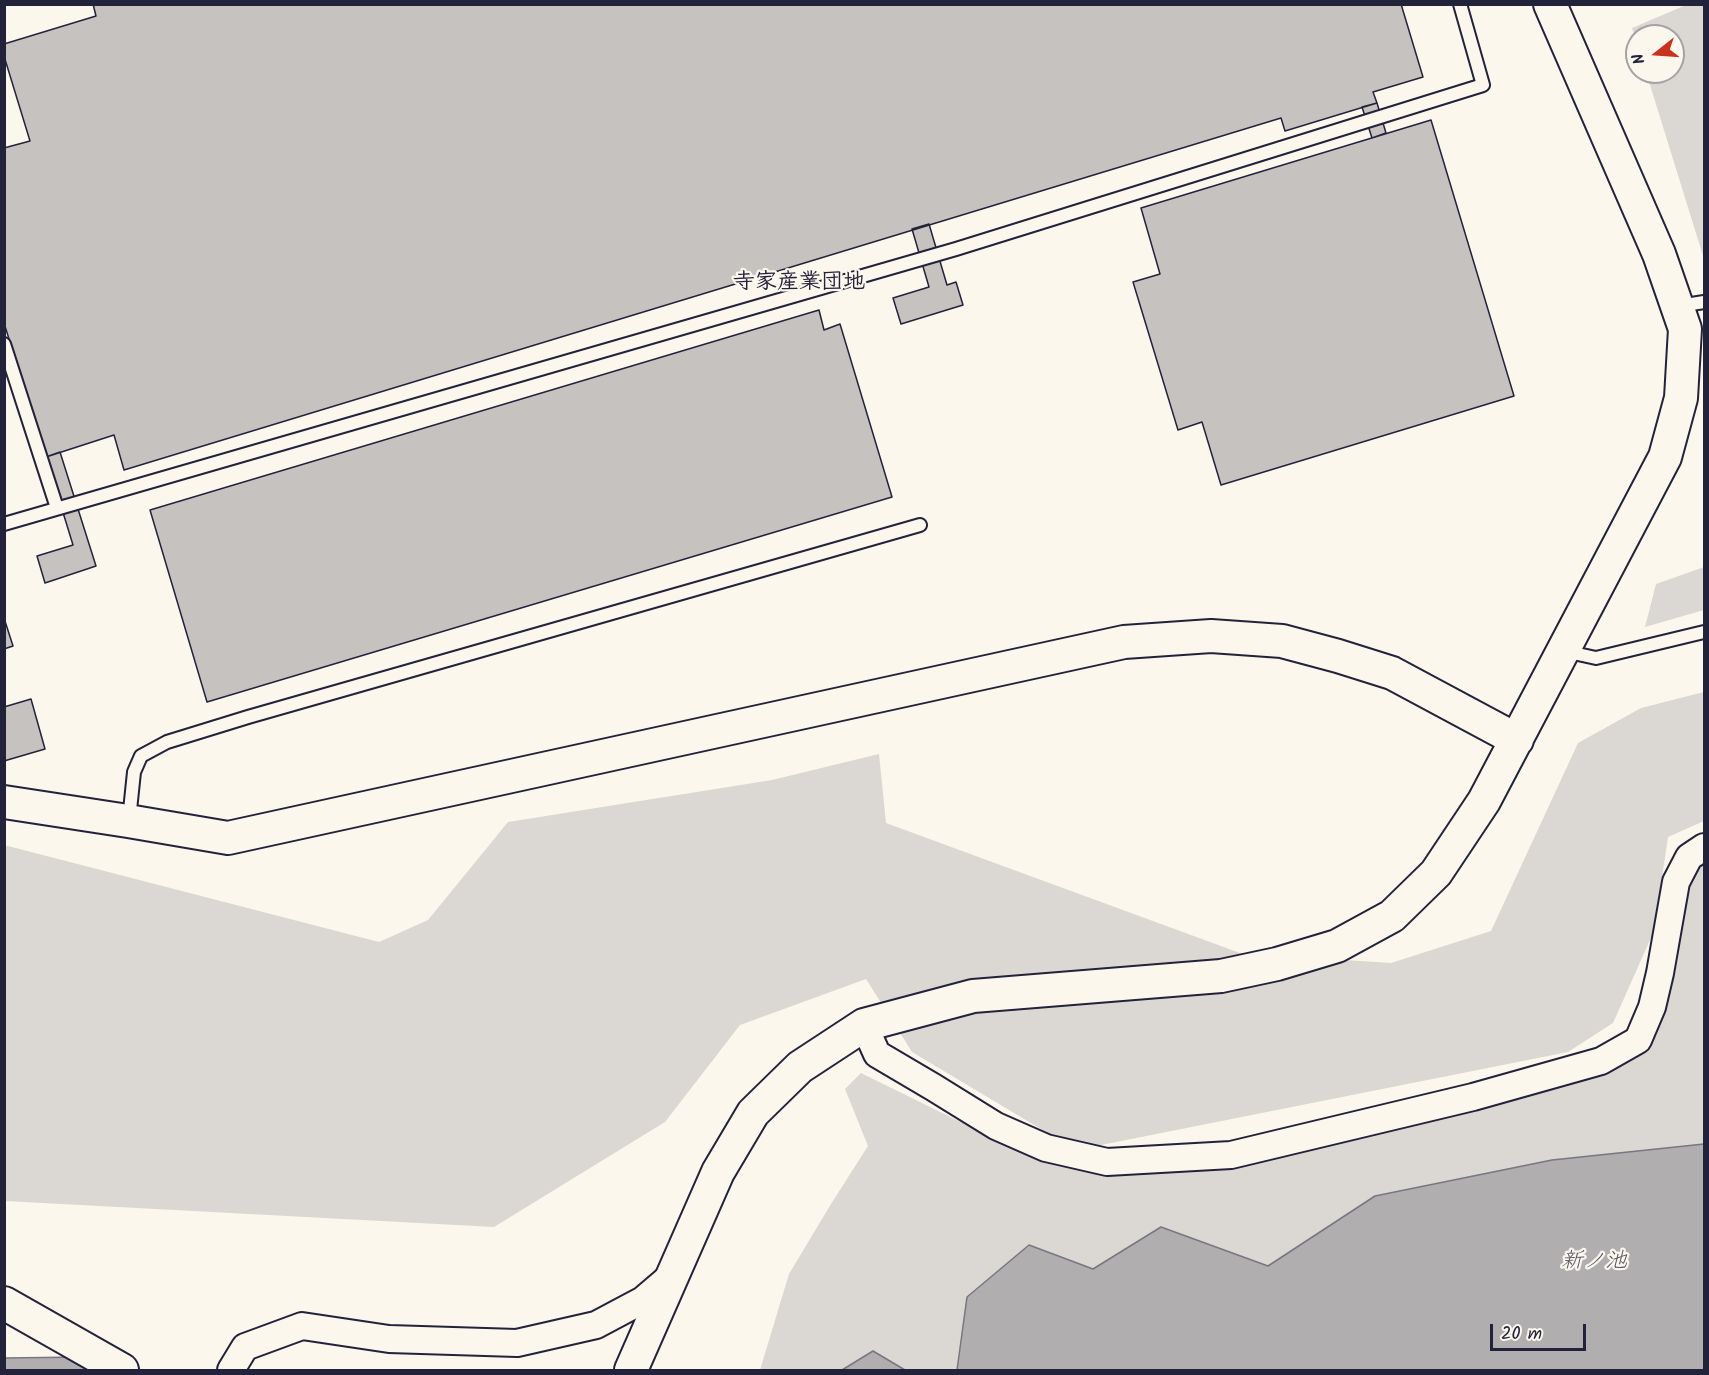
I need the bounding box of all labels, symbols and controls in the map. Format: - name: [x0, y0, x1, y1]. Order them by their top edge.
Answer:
- north arrow: [1625, 24, 1685, 84]
- text: N: [1626, 50, 1653, 67]
- district label: 寺家産業団地: [733, 271, 865, 297]
- water label: 新ノ池: [1561, 1250, 1627, 1276]
- scale bar: [1493, 1312, 1589, 1350]
- text: 20 m: [1501, 1320, 1542, 1349]

